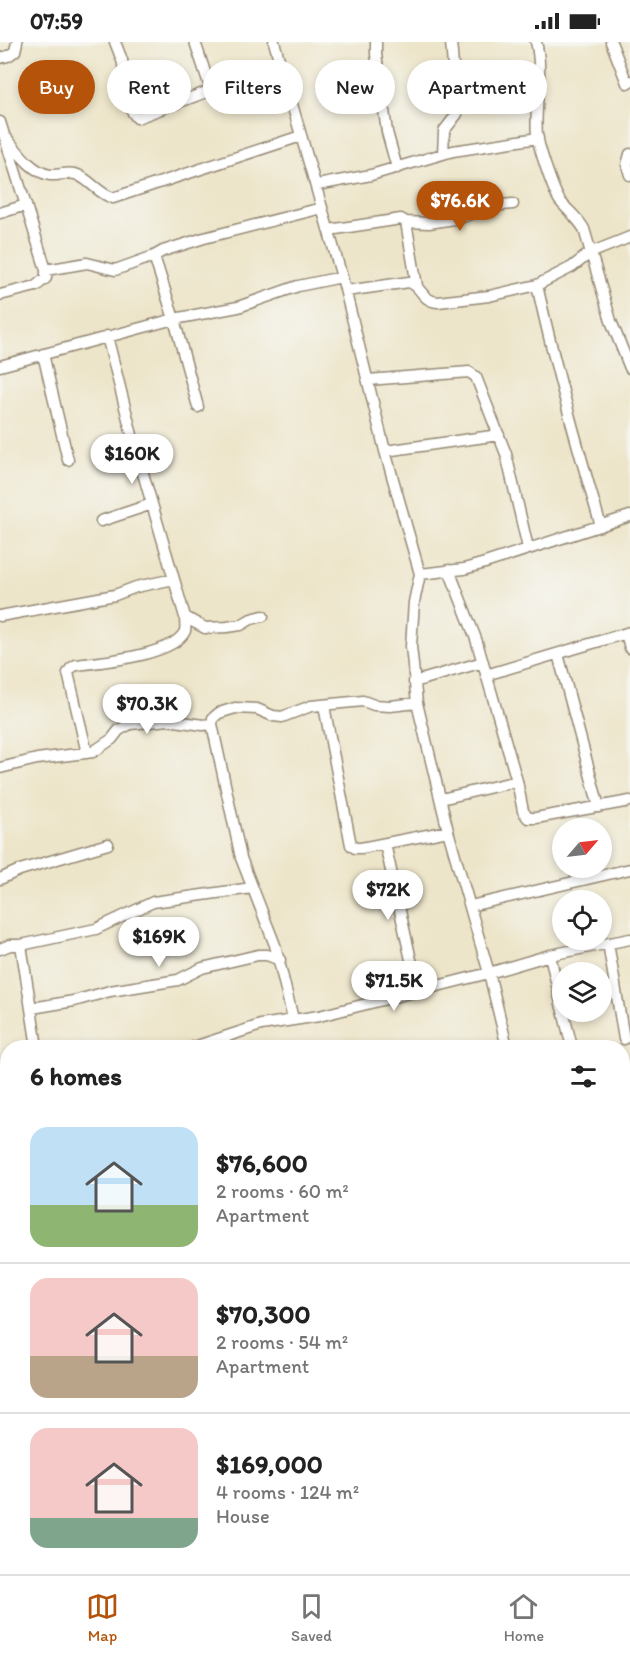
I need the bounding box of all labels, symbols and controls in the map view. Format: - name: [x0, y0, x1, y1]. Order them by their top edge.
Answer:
- text: 07:59: [30, 8, 83, 35]
- chip: Buy: [18, 60, 95, 114]
- chip: Rent: [107, 60, 191, 114]
- chip: Filters: [203, 60, 303, 114]
- chip: New: [315, 60, 395, 114]
- chip: Apartment: [407, 60, 547, 114]
- pin: $76.6K: [411, 181, 509, 232]
- text: $76.6K: [431, 188, 489, 212]
- pin: $160K: [90, 434, 174, 485]
- text: $160K: [104, 441, 160, 465]
- pin: $70.3K: [98, 684, 196, 735]
- text: $70.3K: [117, 691, 177, 715]
- north arrow: [552, 818, 612, 878]
- map controls: [552, 818, 612, 1022]
- pin: $72K: [352, 870, 424, 921]
- text: $72K: [366, 877, 410, 901]
- button: locate: [552, 890, 612, 950]
- pin: $169K: [117, 917, 201, 968]
- text: $169K: [132, 924, 186, 948]
- pin: $71.5K: [345, 961, 443, 1012]
- button: layers: [552, 962, 612, 1022]
- text: $71.5K: [365, 968, 423, 992]
- text: 6 homes: [30, 1060, 122, 1092]
- icon: filters: [567, 1060, 600, 1093]
- text: $76,600: [216, 1147, 308, 1179]
- icon: home: [78, 1151, 150, 1223]
- text: 2 rooms · 60 m²: [216, 1179, 349, 1203]
- text: Apartment: [216, 1203, 309, 1227]
- text: $70,300: [216, 1298, 310, 1330]
- icon: home: [78, 1302, 150, 1374]
- text: 2 rooms · 54 m²: [216, 1330, 348, 1354]
- text: Apartment: [216, 1354, 309, 1378]
- text: $169,000: [216, 1448, 323, 1480]
- icon: home: [78, 1452, 150, 1524]
- text: 4 rooms · 124 m²: [216, 1480, 359, 1504]
- text: House: [216, 1504, 270, 1528]
- tab: Map: [86, 1590, 119, 1645]
- tab: Saved: [291, 1590, 332, 1645]
- tab: Home: [504, 1590, 544, 1645]

